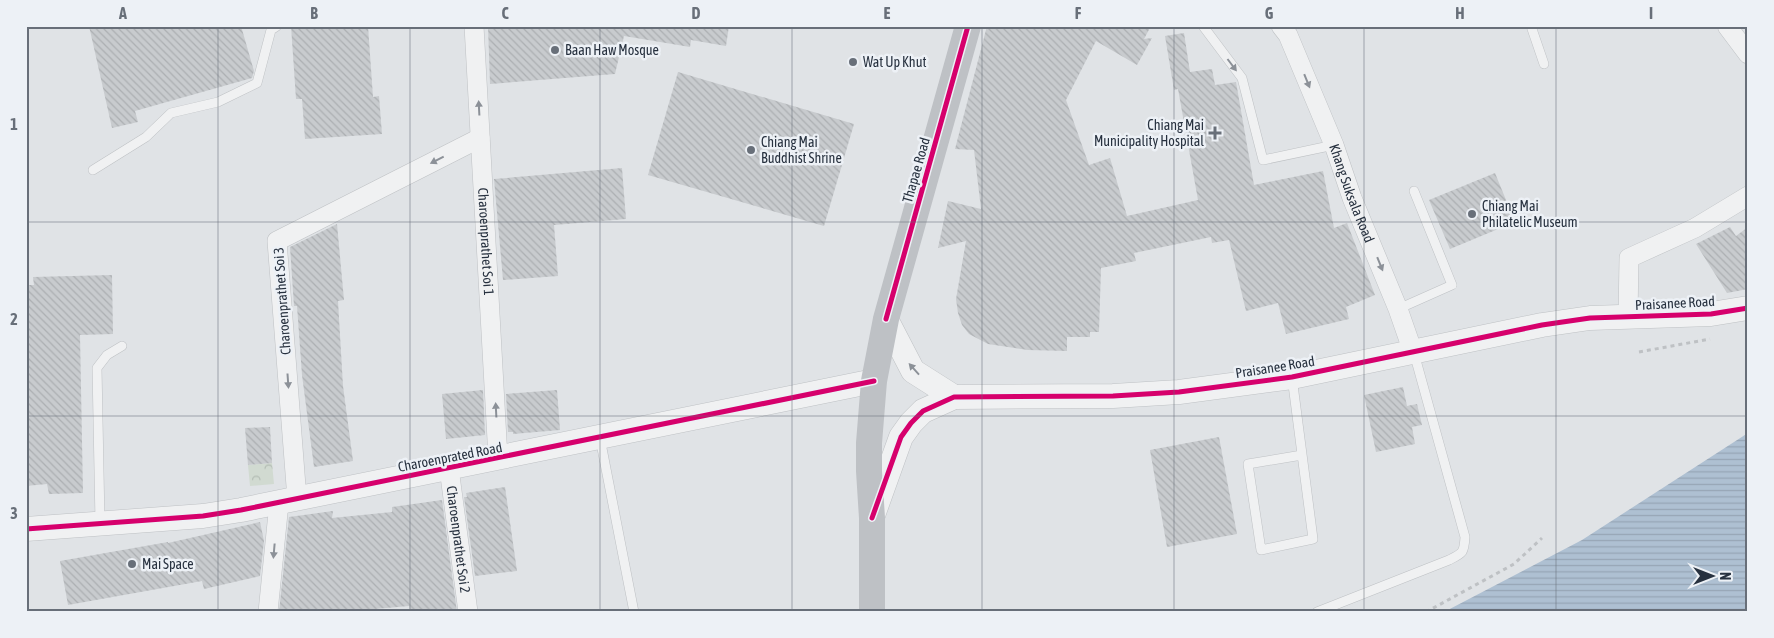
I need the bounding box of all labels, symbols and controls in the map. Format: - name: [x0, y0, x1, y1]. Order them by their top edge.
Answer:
- text: A: [118, 4, 127, 22]
- text: B: [310, 4, 318, 22]
- text: C: [501, 4, 509, 22]
- text: D: [692, 4, 701, 22]
- text: E: [884, 4, 891, 22]
- text: F: [1075, 4, 1082, 22]
- text: G: [1265, 4, 1274, 22]
- text: H: [1455, 4, 1465, 22]
- text: I: [1649, 4, 1653, 22]
- place label: Baan Haw Mosque: [565, 42, 659, 58]
- marker: Baan Haw Mosque: [549, 44, 561, 56]
- place label: Wat Up Khut: [863, 54, 926, 70]
- marker: Wat Up Khut: [847, 56, 859, 68]
- one-way arrow: [1227, 58, 1238, 71]
- one-way arrow: [1304, 73, 1311, 88]
- one-way arrow: [474, 99, 482, 115]
- text: 1: [10, 115, 18, 133]
- place label: Chiang Mai Municipality Hospital: [1094, 117, 1204, 149]
- marker: Chiang Mai Municipality Hospital: [1208, 126, 1222, 140]
- place label: Chiang Mai Buddhist Shrine: [761, 134, 842, 166]
- street label: Thapae Road: [899, 135, 933, 205]
- street label: Khang Suksala Road: [1326, 142, 1378, 245]
- marker: Chiang Mai Buddhist Shrine: [745, 144, 757, 156]
- one-way arrow: [430, 156, 444, 164]
- street label: Charoenprathet Soi 1: [475, 187, 497, 296]
- place label: Chiang Mai Philatelic Museum: [1482, 198, 1578, 230]
- marker: Chiang Mai Philatelic Museum: [1466, 208, 1478, 220]
- street label: Charoenprathet Soi 3: [270, 247, 294, 355]
- one-way arrow: [1376, 257, 1384, 271]
- street label: Praisanee Road: [1635, 293, 1715, 313]
- text: 2: [10, 310, 18, 328]
- street label: Praisanee Road: [1234, 353, 1316, 381]
- one-way arrow: [909, 363, 920, 376]
- one-way arrow: [284, 374, 292, 390]
- one-way arrow: [491, 401, 499, 417]
- street label: Charoenprated Road: [396, 439, 504, 475]
- street label: Charoenprathet Soi 2: [443, 485, 473, 594]
- text: 3: [10, 504, 18, 522]
- one-way arrow: [270, 543, 278, 559]
- north arrow: [1686, 550, 1736, 600]
- place label: Mai Space: [142, 556, 194, 572]
- marker: Mai Space: [126, 558, 138, 570]
- text: N: [1717, 572, 1733, 580]

